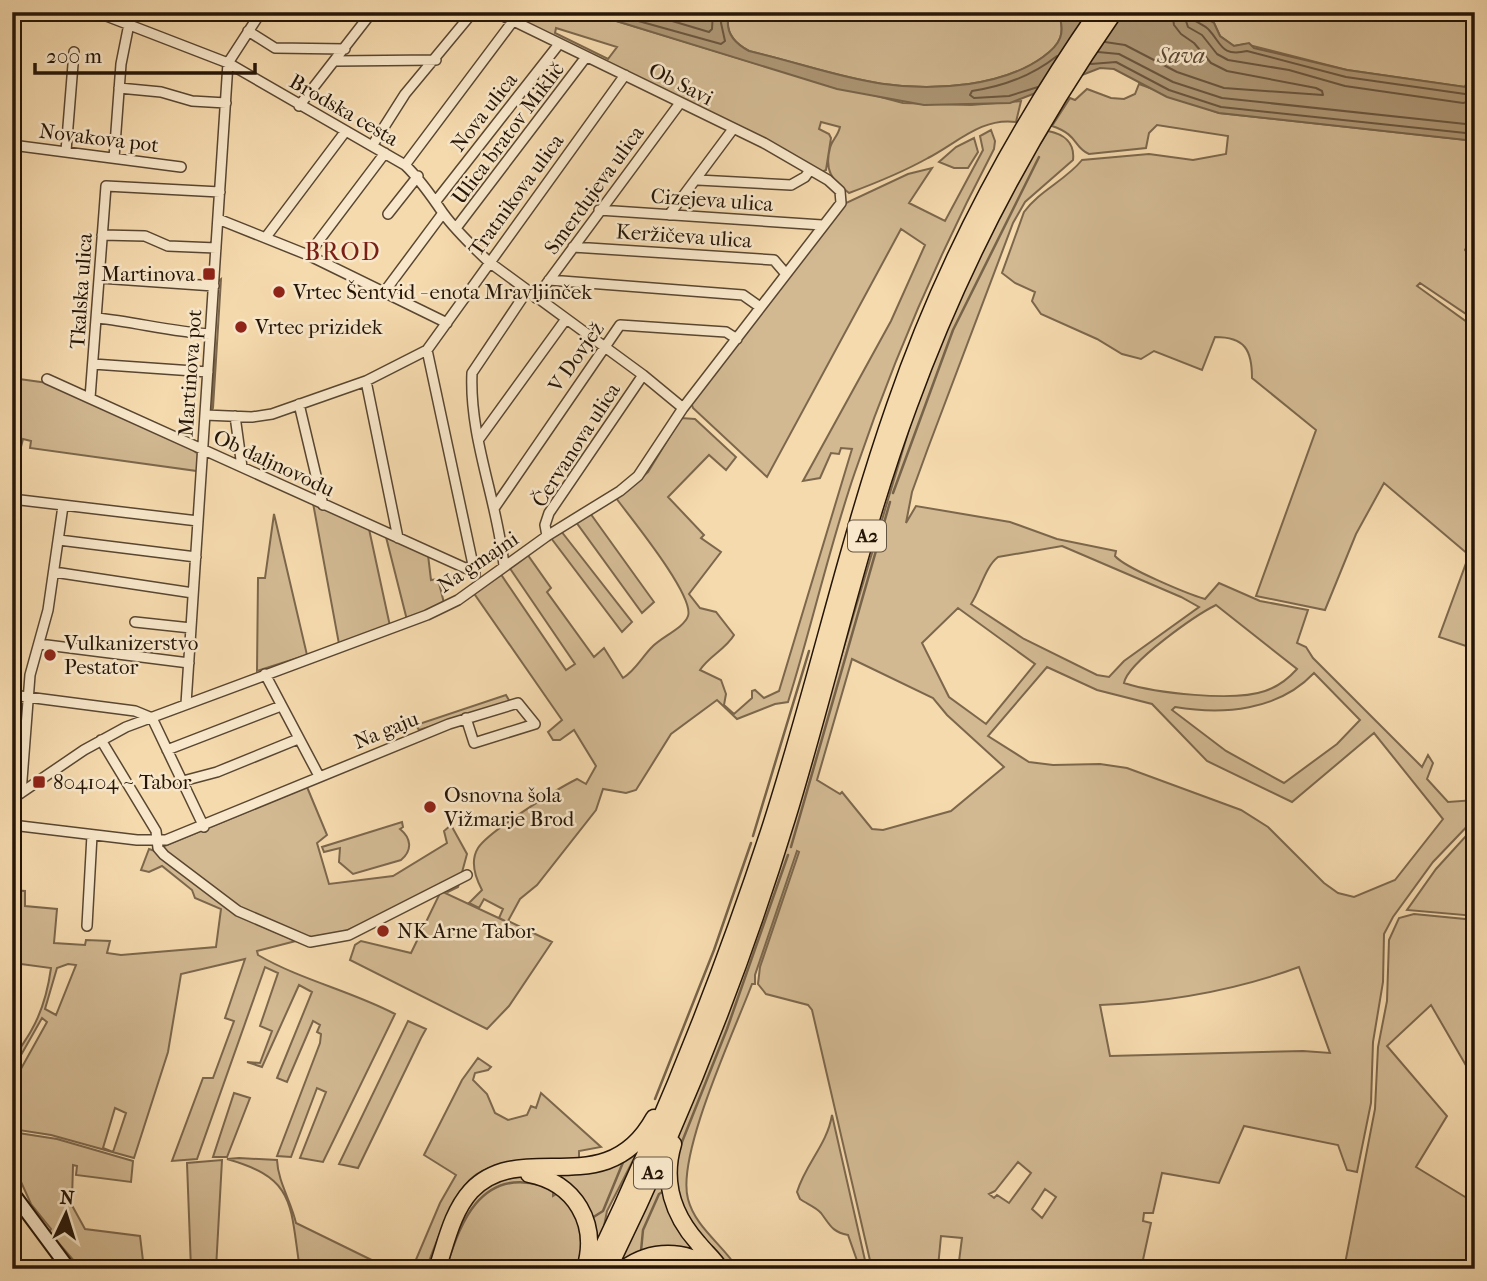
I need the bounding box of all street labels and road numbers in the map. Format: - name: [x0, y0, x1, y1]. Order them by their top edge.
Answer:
- street label: Ulica bratov Miklič: [447, 57, 569, 209]
- street label: Ob Savi: [645, 58, 717, 110]
- street label: Nova ulica: [446, 68, 522, 156]
- street label: Brodska cesta: [285, 69, 403, 151]
- street label: Novakova pot: [38, 119, 161, 157]
- street label: Smerdujeva ulica: [539, 121, 649, 259]
- street label: Tratnikova ulica: [464, 129, 569, 261]
- street label: Cizejeva ulica: [650, 184, 774, 216]
- street label: Keržičeva ulica: [615, 219, 753, 253]
- street label: Tkalska ulica: [65, 232, 97, 350]
- street label: Martinova pot: [174, 308, 206, 438]
- street label: V Dovjež: [543, 317, 609, 397]
- street label: Červanova ulica: [527, 378, 625, 512]
- street label: Ob daljnovodu: [210, 425, 338, 502]
- road number: A2: [848, 520, 886, 552]
- street label: Na gmajni: [433, 526, 523, 598]
- street label: Na gaju: [350, 706, 422, 754]
- road number: A2: [634, 1158, 672, 1189]

